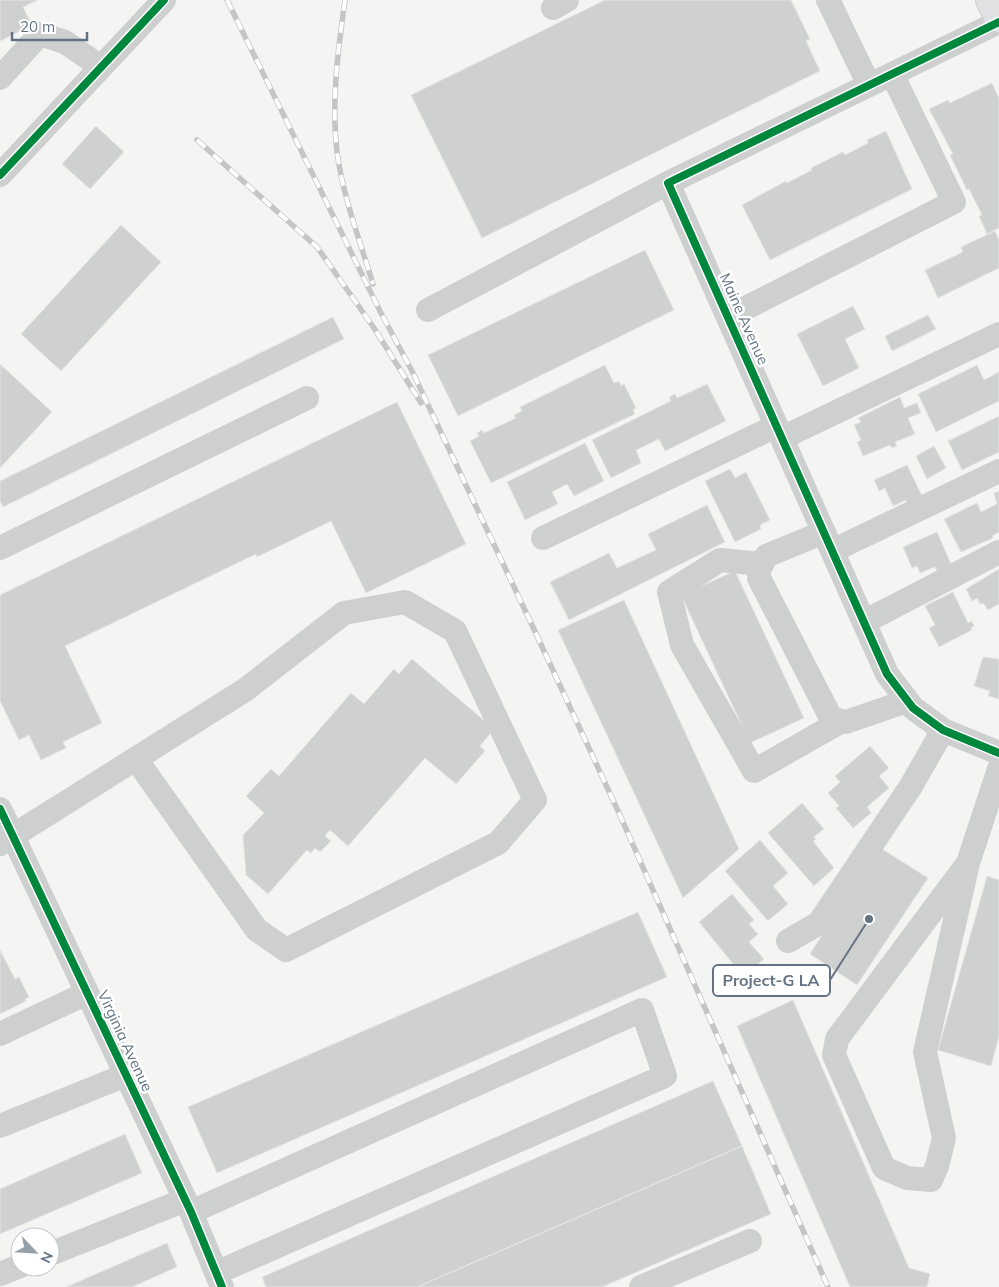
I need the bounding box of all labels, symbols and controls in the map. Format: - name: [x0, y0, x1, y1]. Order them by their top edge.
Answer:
- scale bar: [12, 10, 88, 42]
- text: 20 m: [20, 17, 55, 36]
- street label: Maine Avenue: [716, 270, 773, 368]
- callout: Project-G LA: [713, 965, 830, 996]
- text: Project-G LA: [722, 970, 820, 990]
- street label: Virginia Avenue: [94, 987, 157, 1094]
- north arrow: [10, 1227, 60, 1277]
- text: N: [36, 1249, 57, 1266]

